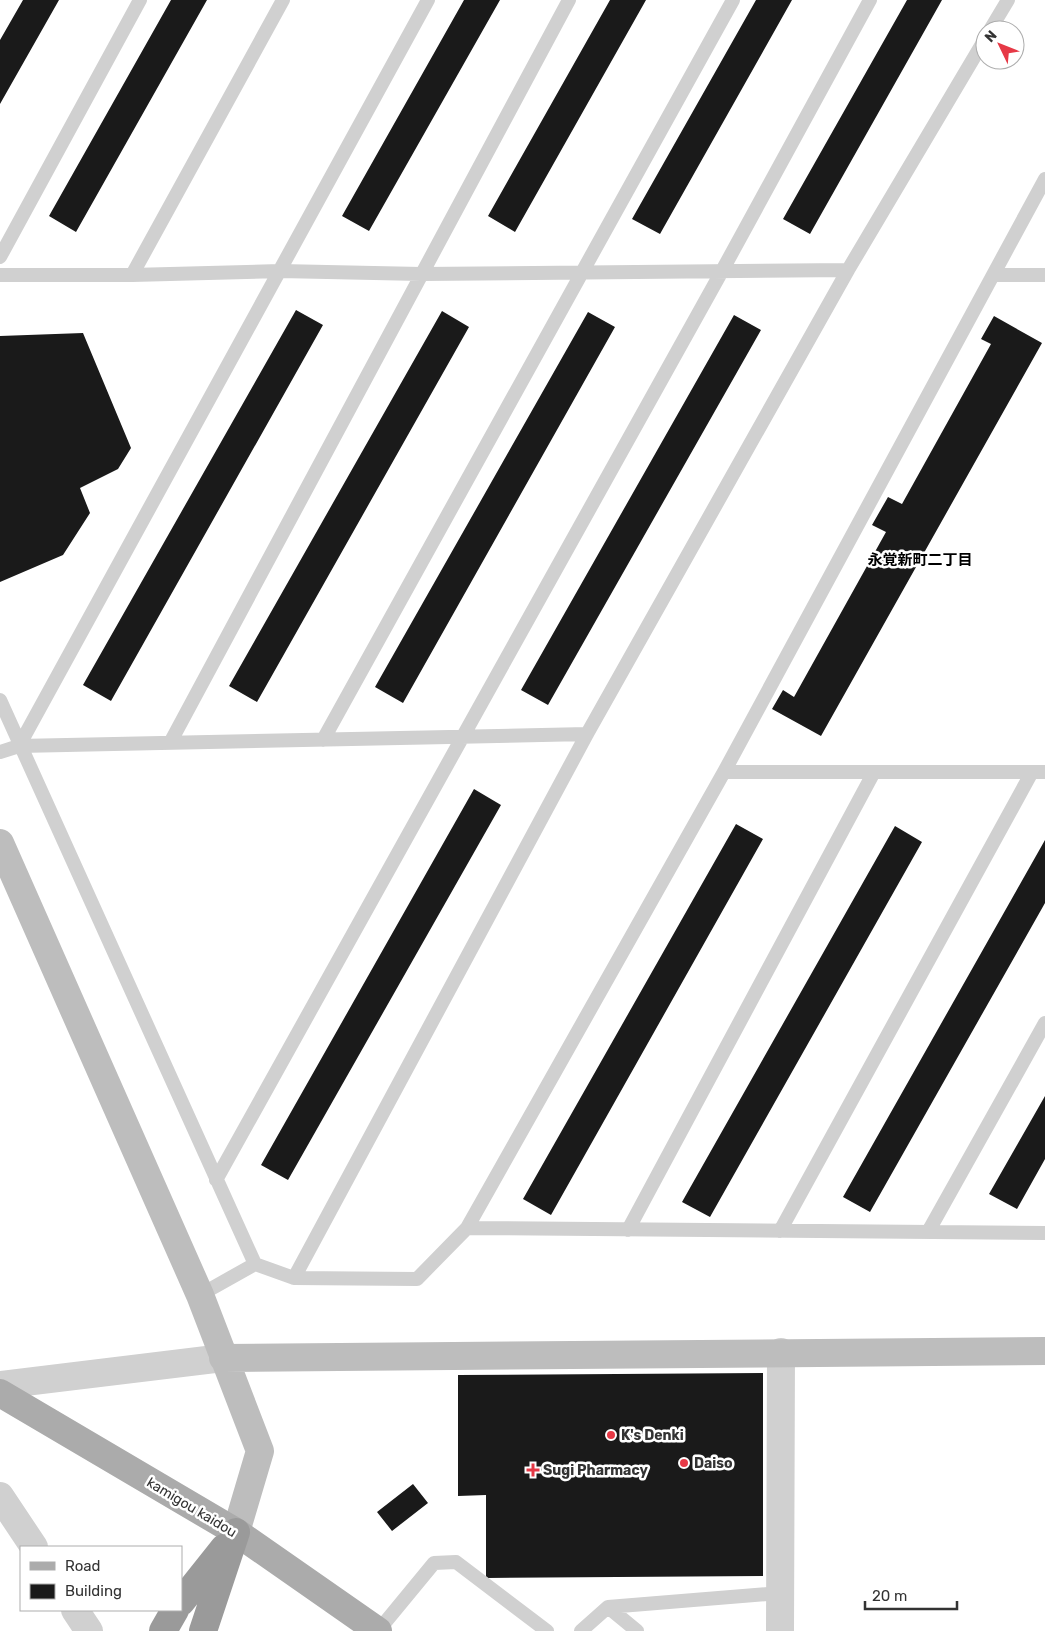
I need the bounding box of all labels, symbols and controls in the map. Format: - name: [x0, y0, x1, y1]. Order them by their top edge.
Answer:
- north arrow: [975, 20, 1025, 70]
- text: N: [981, 27, 1001, 46]
- district label: 永覚新町二丁目: [867, 551, 973, 569]
- place label: K's Denki: [621, 1427, 684, 1444]
- marker: K's Denki: [605, 1429, 617, 1441]
- place label: Daiso: [694, 1455, 733, 1472]
- marker: Daiso: [678, 1457, 690, 1469]
- place label: Sugi Pharmacy: [543, 1462, 648, 1479]
- marker: Sugi Pharmacy: [527, 1464, 539, 1476]
- street label: kamigou kaidou: [144, 1474, 240, 1541]
- legend: [20, 1546, 182, 1611]
- text: Road: [65, 1557, 101, 1575]
- scale bar: [865, 1578, 958, 1610]
- text: Building: [65, 1582, 122, 1600]
- text: 20 m: [872, 1587, 907, 1605]

